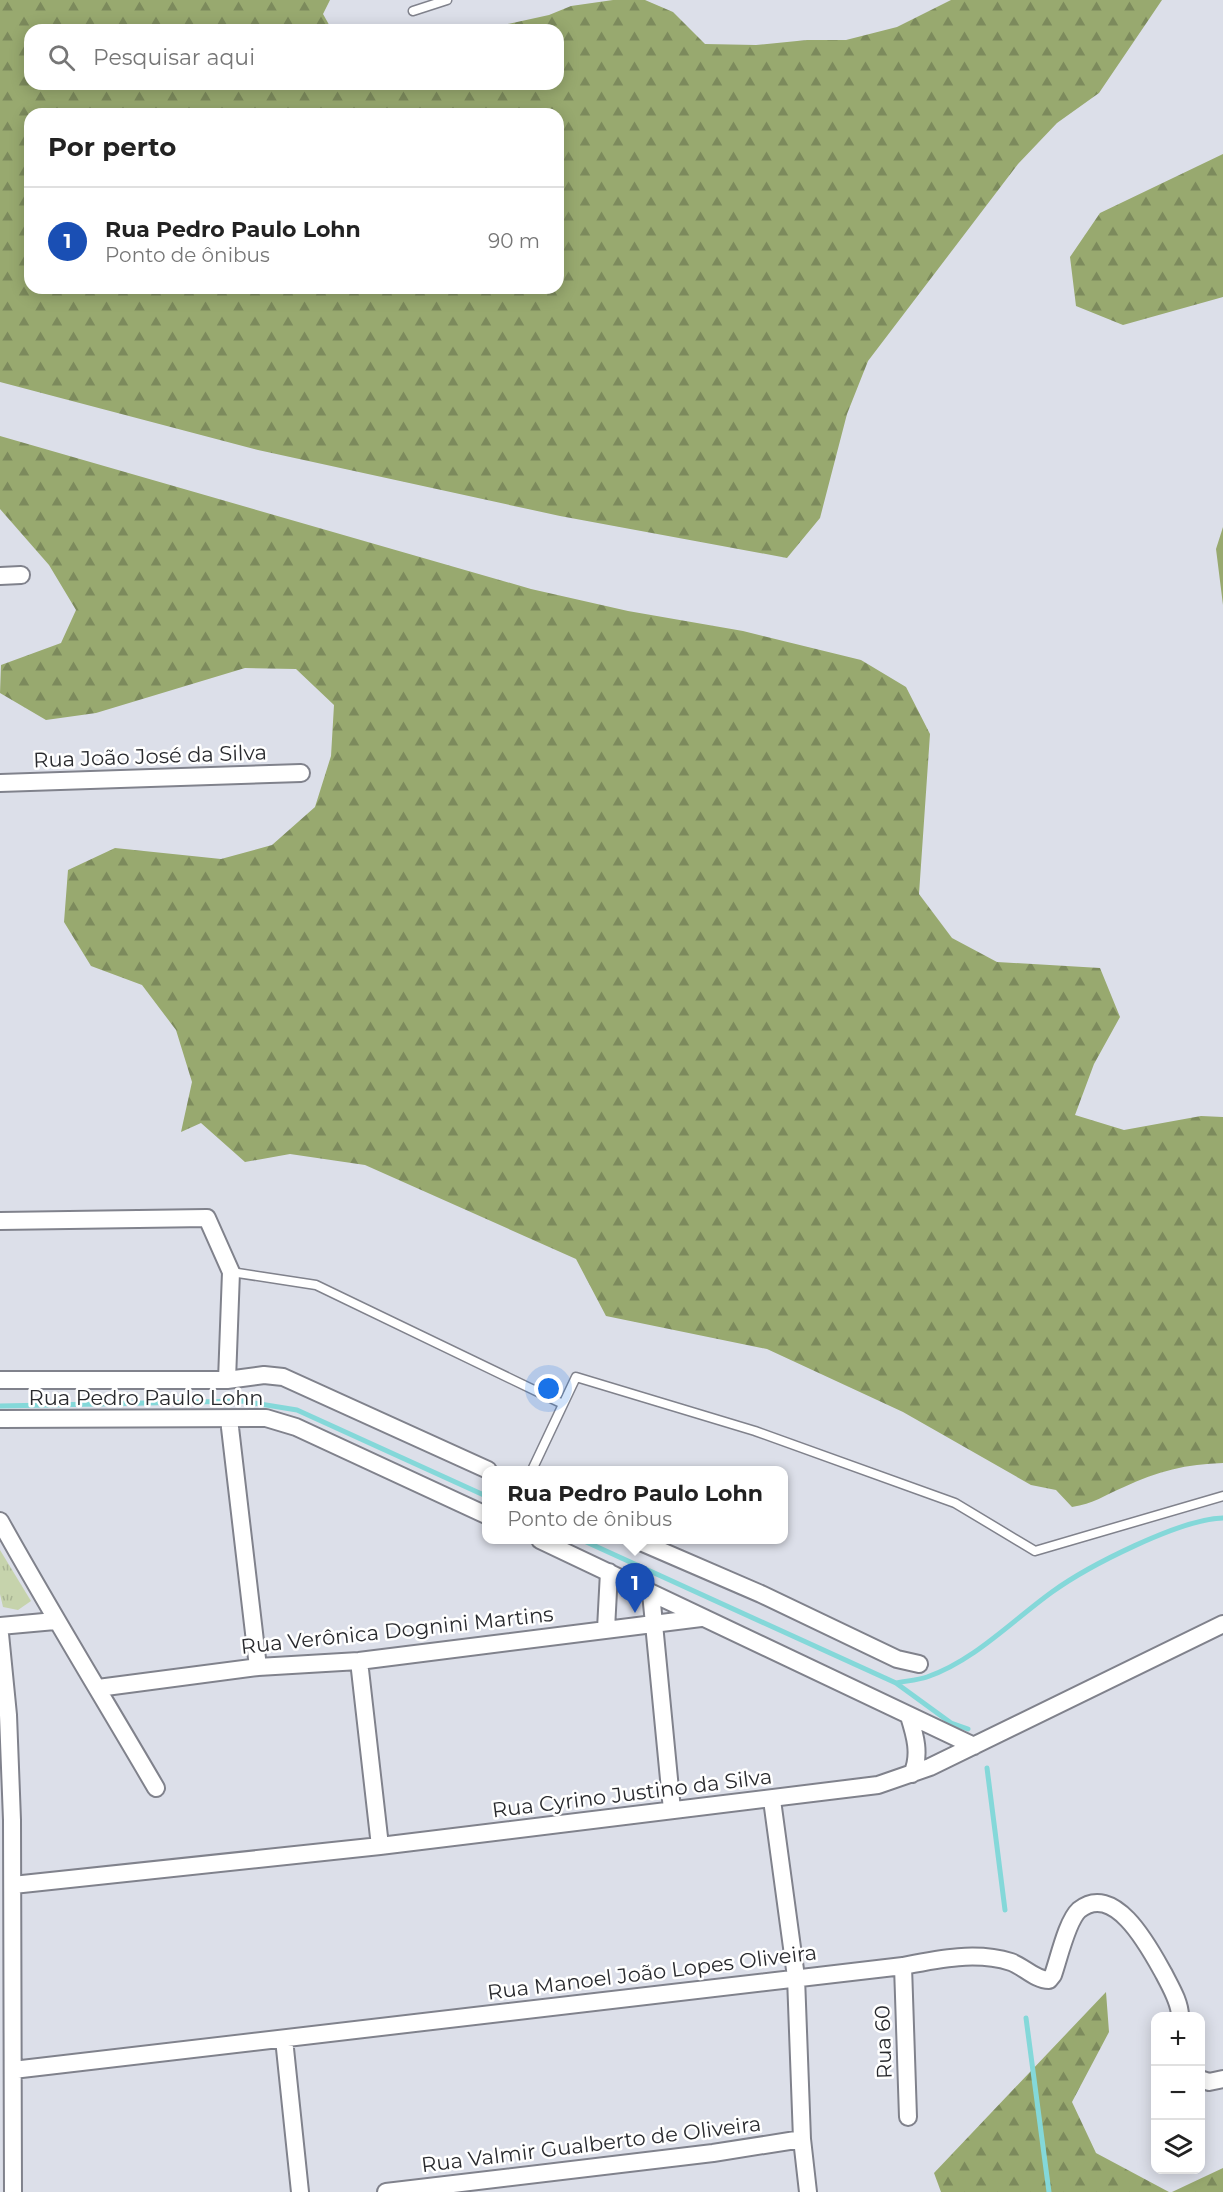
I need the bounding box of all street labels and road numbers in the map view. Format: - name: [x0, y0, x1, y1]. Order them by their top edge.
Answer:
- street label: Rua João José da Silva: [33, 739, 267, 773]
- street label: Rua Pedro Paulo Lohn: [28, 1385, 264, 1410]
- street label: Rua Verônica Dognini Martins: [239, 1601, 555, 1659]
- street label: Rua Cyrino Justino da Silva: [491, 1763, 773, 1823]
- street label: Rua Manoel João Lopes Oliveira: [486, 1939, 818, 2005]
- street label: Rua 60: [869, 2005, 897, 2079]
- street label: Rua Valmir Gualberto de Oliveira: [420, 2111, 762, 2177]

